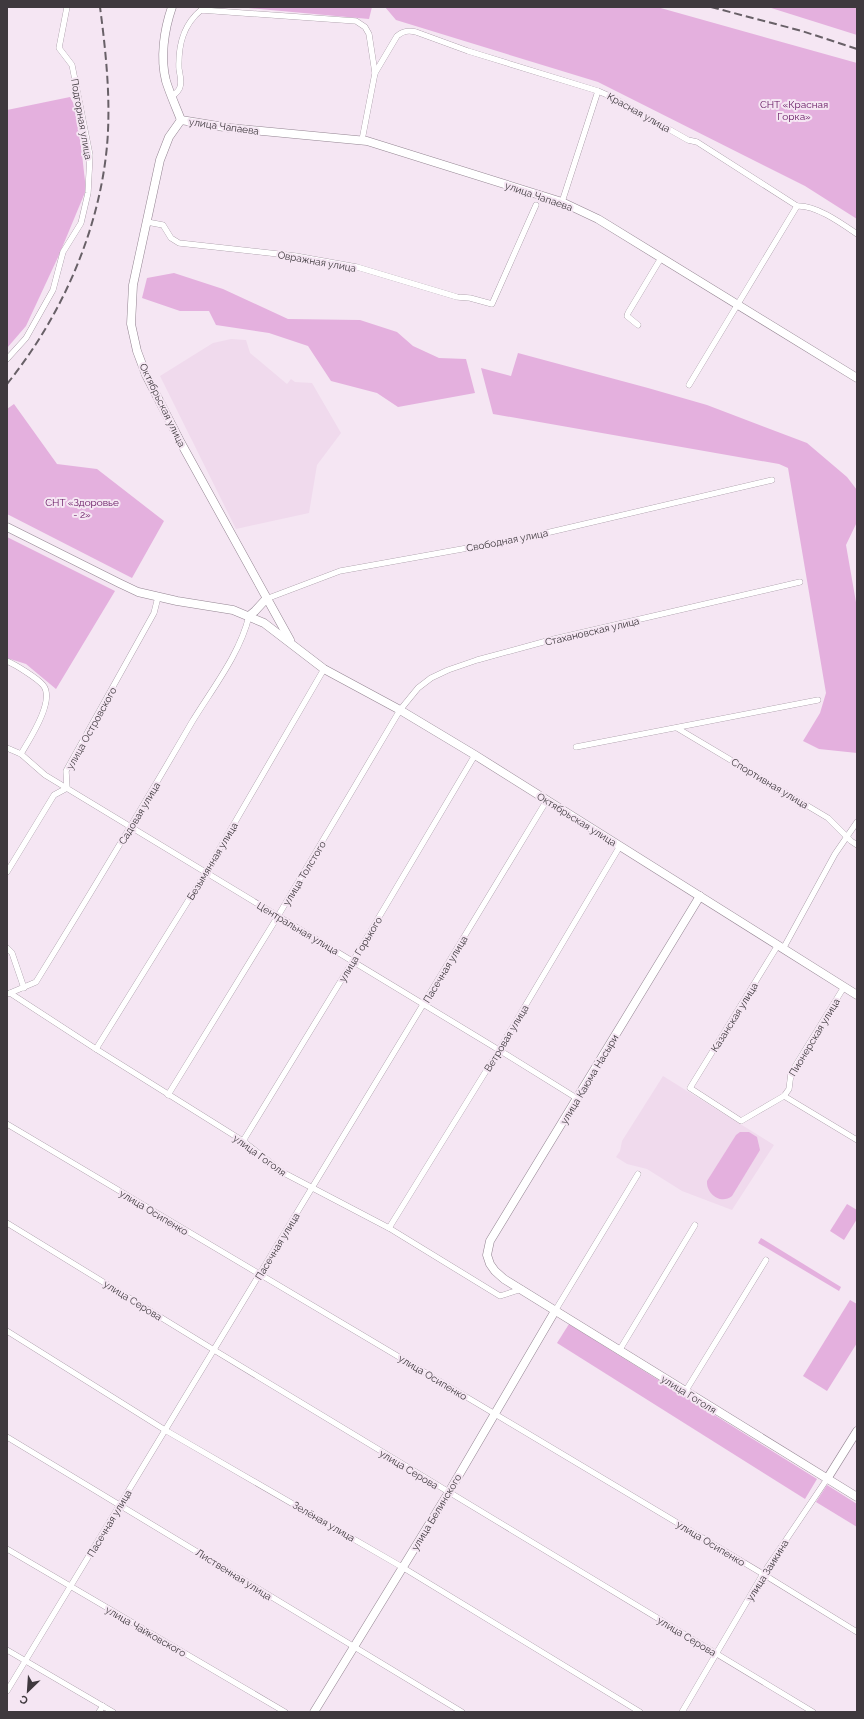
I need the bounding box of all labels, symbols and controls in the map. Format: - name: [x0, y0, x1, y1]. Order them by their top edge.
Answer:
- street label: Подгорная улица: [69, 78, 94, 160]
- street label: Красная улица: [605, 91, 672, 134]
- park label: СНТ «Красная Горка»: [760, 99, 828, 122]
- street label: улица Чапаева: [188, 116, 260, 137]
- street label: улица Чапаева: [504, 180, 574, 213]
- street label: Овражная улица: [277, 249, 357, 274]
- street label: Октябрьская улица: [138, 362, 188, 449]
- park label: СНТ «Здоровье - 2»: [45, 497, 119, 520]
- street label: Свободная улица: [465, 527, 549, 554]
- street label: Стахановская улица: [544, 615, 640, 648]
- street label: улица Островского: [64, 685, 119, 771]
- street label: Спортивная улица: [729, 756, 810, 811]
- street label: Садовая улица: [117, 780, 162, 846]
- street label: Октябрьская улица: [535, 791, 618, 848]
- street label: Безымянная улица: [185, 820, 240, 902]
- street label: улица Толстого: [281, 839, 328, 908]
- street label: Центральная улица: [255, 900, 340, 957]
- street label: улица Горького: [337, 915, 384, 984]
- street label: Пасечная улица: [421, 934, 470, 1005]
- street label: Казанская улица: [709, 981, 760, 1054]
- street label: Пионерская улица: [787, 996, 842, 1078]
- street label: Ветровая улица: [482, 1003, 531, 1074]
- street label: улица Каюма Насыри: [558, 1032, 621, 1126]
- street label: улица Гоголя: [231, 1132, 288, 1178]
- street label: улица Осипенко: [117, 1188, 190, 1237]
- street label: Пасечная улица: [253, 1211, 302, 1282]
- street label: улица Серова: [102, 1278, 164, 1323]
- street label: улица Осипенко: [396, 1353, 469, 1402]
- street label: улица Гоголя: [659, 1373, 718, 1416]
- street label: улица Серова: [377, 1448, 440, 1491]
- street label: улица Белинского: [409, 1472, 464, 1552]
- street label: Пасечная улица: [85, 1488, 134, 1559]
- street label: Зелёная улица: [291, 1499, 357, 1544]
- street label: улица Осипенко: [674, 1519, 747, 1568]
- street label: улица Заикина: [744, 1538, 791, 1603]
- street label: Лиственная улица: [194, 1547, 274, 1602]
- street label: улица Чайковского: [103, 1604, 188, 1659]
- street label: улица Серова: [655, 1615, 718, 1658]
- north arrow: [8, 1671, 48, 1711]
- text: С: [17, 1692, 30, 1707]

